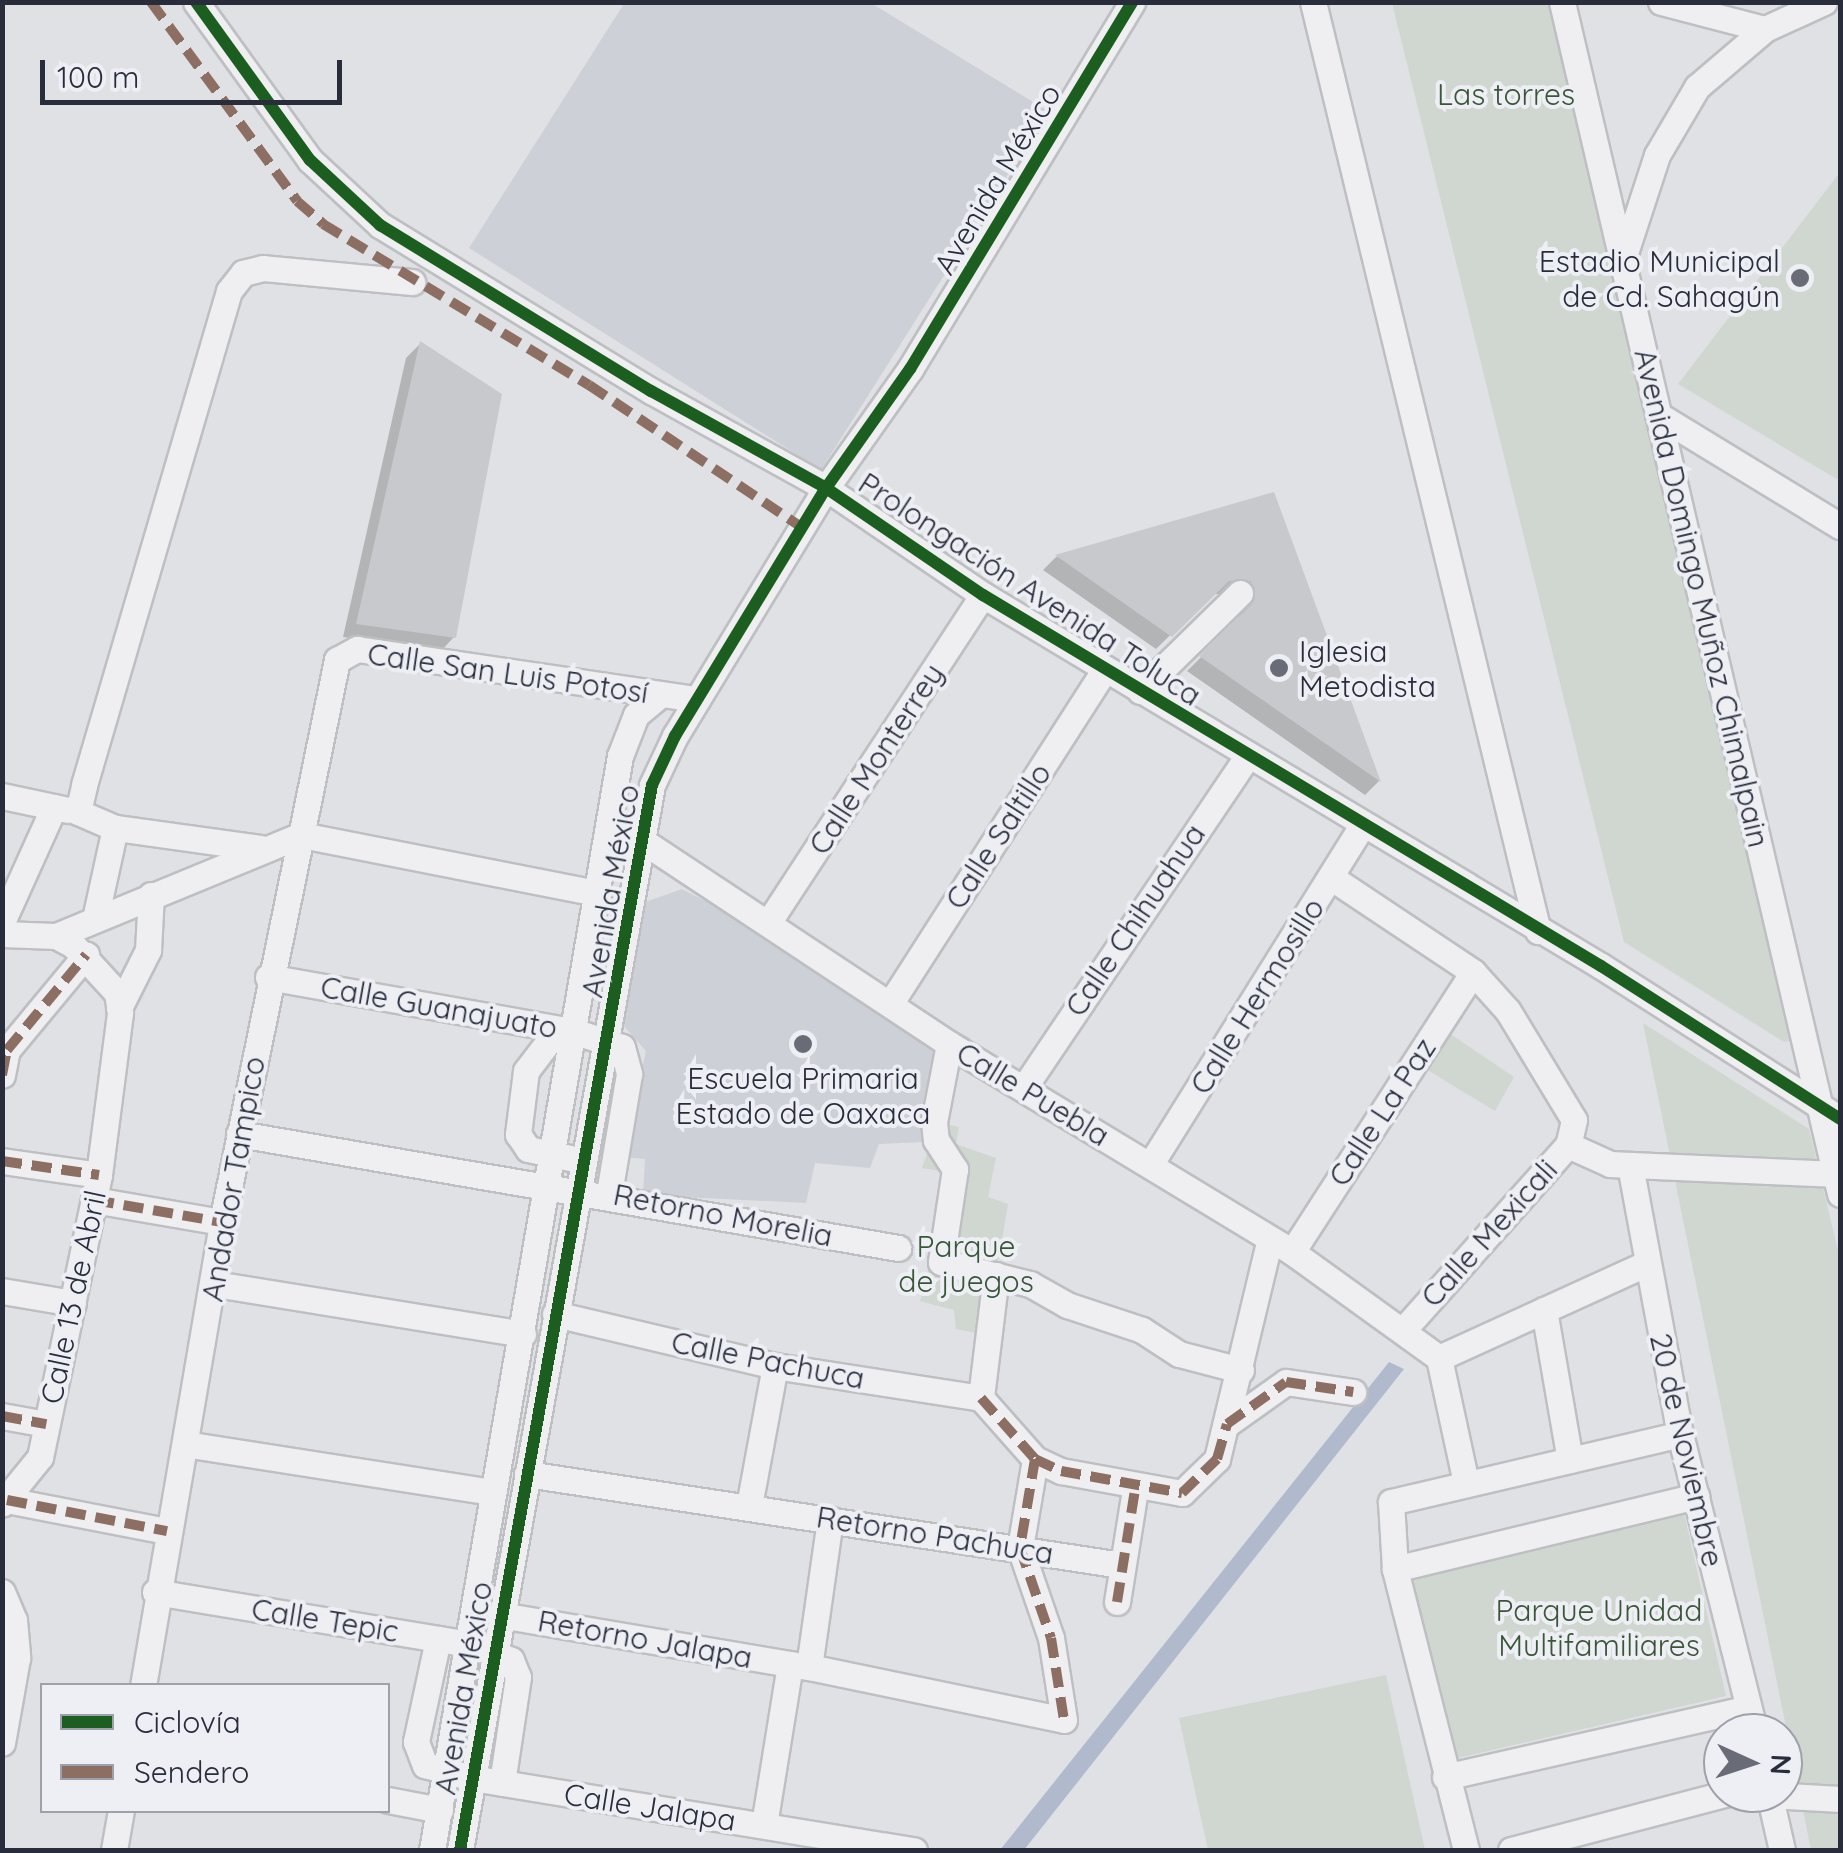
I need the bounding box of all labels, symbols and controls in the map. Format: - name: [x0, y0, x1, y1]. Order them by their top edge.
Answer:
- scale bar: [45, 40, 348, 102]
- text: 100 m: [57, 58, 139, 96]
- park label: Las torres: [1437, 76, 1575, 112]
- street label: Avenida México: [926, 77, 1068, 281]
- place label: Estadio Municipal de Cd. Sahagún: [1539, 243, 1780, 314]
- marker: Estadio Municipal de Cd. Sahagún: [1789, 267, 1811, 289]
- street label: Avenida Domingo Muñoz Chimalpain: [1627, 345, 1777, 851]
- street label: Prolongación Avenida Toluca: [852, 465, 1208, 713]
- place label: Iglesia Metodista: [1299, 633, 1436, 704]
- street label: Calle San Luis Potosí: [365, 635, 651, 711]
- street label: Calle Monterrey: [801, 657, 951, 861]
- marker: Iglesia Metodista: [1268, 657, 1290, 679]
- street label: Calle Saltillo: [938, 756, 1058, 916]
- street label: Avenida México: [574, 782, 646, 1000]
- street label: Calle Chihuahua: [1057, 817, 1213, 1023]
- street label: Calle Hermosillo: [1182, 891, 1332, 1101]
- street label: Calle Guanajuato: [318, 968, 560, 1046]
- street label: Calle La Paz: [1321, 1031, 1443, 1193]
- marker: Escuela Primaria Estado de Oaxaca: [792, 1033, 814, 1055]
- street label: Calle Puebla: [950, 1034, 1116, 1154]
- street label: Andador Tampico: [194, 1054, 272, 1304]
- place label: Escuela Primaria Estado de Oaxaca: [676, 1060, 930, 1130]
- street label: Calle Mexicali: [1413, 1152, 1565, 1314]
- street label: Retorno Morelia: [610, 1176, 836, 1254]
- street label: Calle 13 de Abril: [33, 1187, 113, 1407]
- park label: Parque de juegos: [898, 1228, 1034, 1298]
- street label: Calle Pachuca: [669, 1324, 867, 1396]
- street label: 20 de Noviembre: [1643, 1330, 1731, 1570]
- street label: Retorno Pachuca: [814, 1498, 1056, 1572]
- street label: Avenida México: [427, 1579, 499, 1797]
- street label: Calle Tepic: [249, 1591, 401, 1649]
- park label: Parque Unidad Multifamiliares: [1496, 1592, 1702, 1662]
- street label: Retorno Jalapa: [535, 1602, 755, 1676]
- legend: [40, 1683, 390, 1813]
- text: Ciclovía: [134, 1703, 241, 1741]
- north arrow: [1703, 1713, 1803, 1813]
- text: Sendero: [134, 1753, 249, 1791]
- text: N: [1763, 1753, 1799, 1776]
- street label: Calle Jalapa: [562, 1776, 738, 1838]

